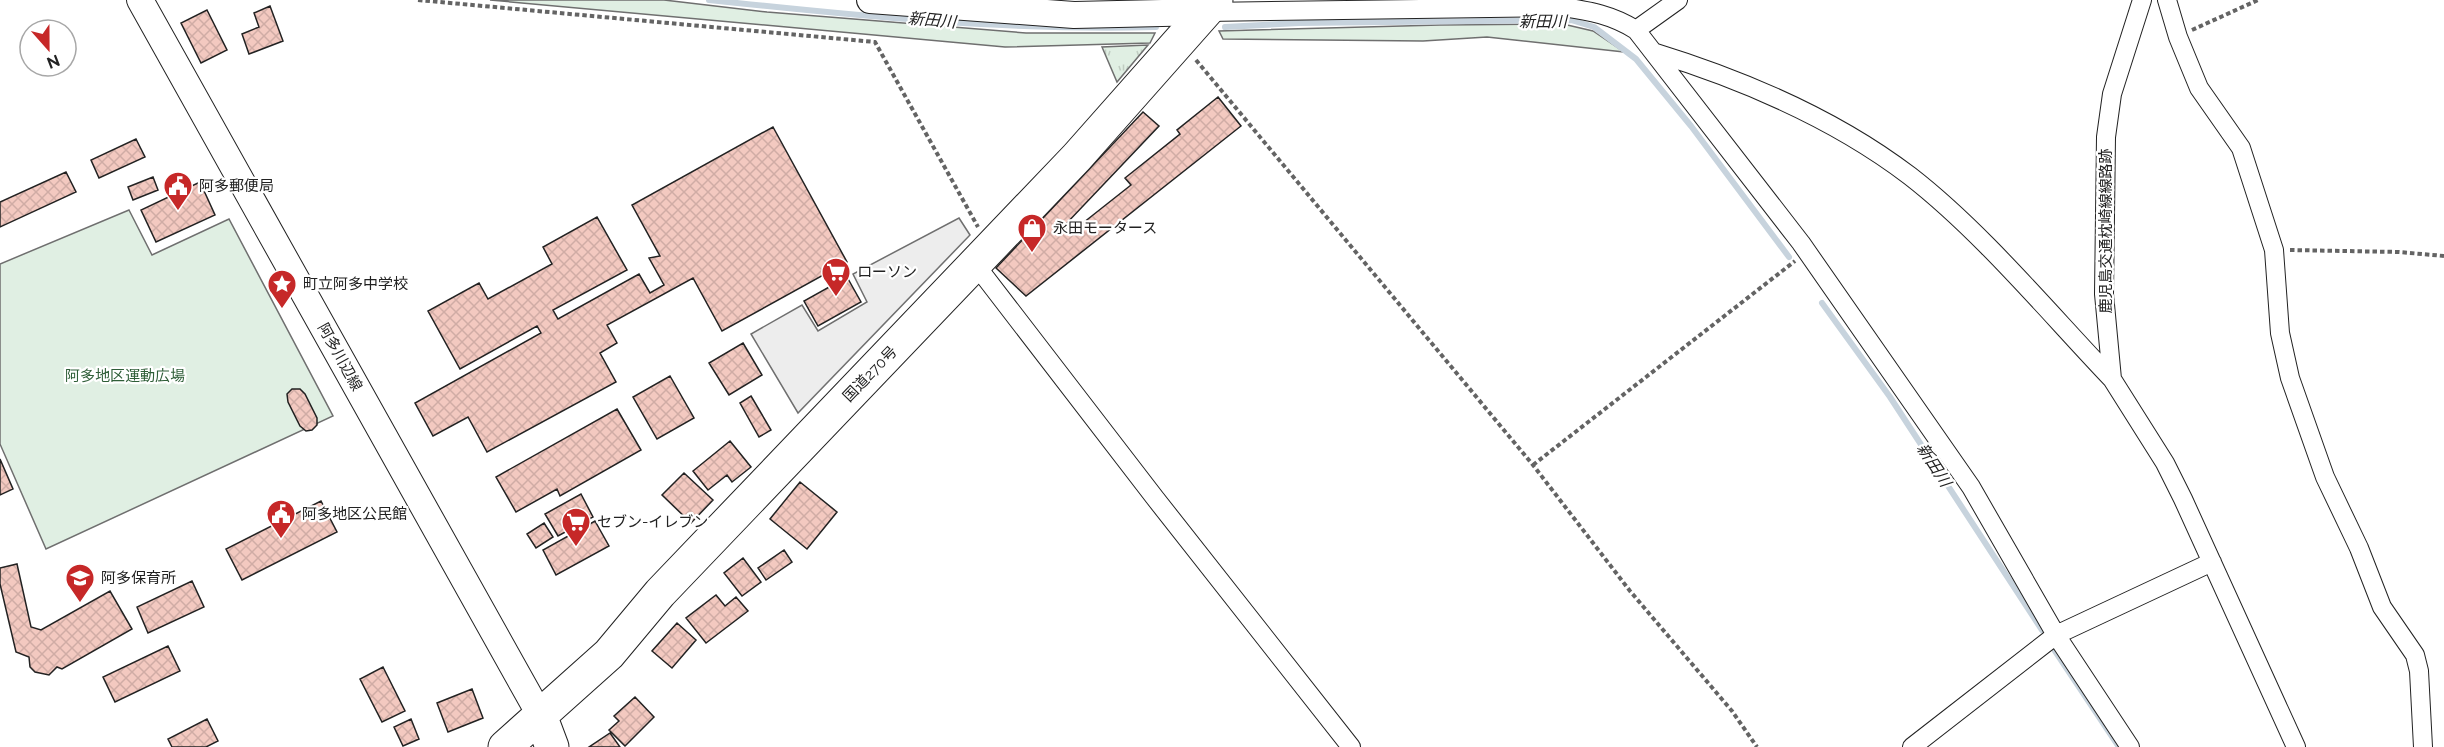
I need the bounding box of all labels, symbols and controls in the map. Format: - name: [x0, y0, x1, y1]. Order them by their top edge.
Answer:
- water label: 新田川: [907, 8, 959, 32]
- water label: 新田川: [1519, 12, 1569, 31]
- north arrow: [18, 18, 78, 78]
- text: N: [44, 50, 62, 73]
- street label: 鹿児島交通枕崎線線路跡: [2097, 148, 2115, 314]
- public building icon: 阿多郵便局: [162, 170, 194, 212]
- place label: 阿多郵便局: [199, 177, 274, 195]
- shop icon: 永田モータース: [1016, 212, 1048, 254]
- place label: 永田モータース: [1053, 219, 1157, 237]
- supermarket icon: ローソン: [820, 256, 852, 298]
- place label: ローソン: [857, 263, 917, 281]
- place icon: 町立阿多中学校: [266, 268, 298, 310]
- place label: 町立阿多中学校: [303, 275, 408, 293]
- street label: 阿多川辺線: [314, 320, 366, 394]
- street label: 国道270号: [839, 343, 901, 405]
- park label: 阿多地区運動広場: [65, 367, 185, 385]
- water label: 新田川: [1913, 440, 1956, 492]
- public building icon: 阿多地区公民館: [265, 498, 297, 540]
- place label: 阿多地区公民館: [302, 505, 407, 523]
- supermarket icon: セブン-イレブン: [560, 506, 592, 548]
- place label: セブン-イレブン: [597, 513, 708, 531]
- school or university icon: 阿多保育所: [64, 562, 96, 604]
- place label: 阿多保育所: [101, 569, 176, 587]

